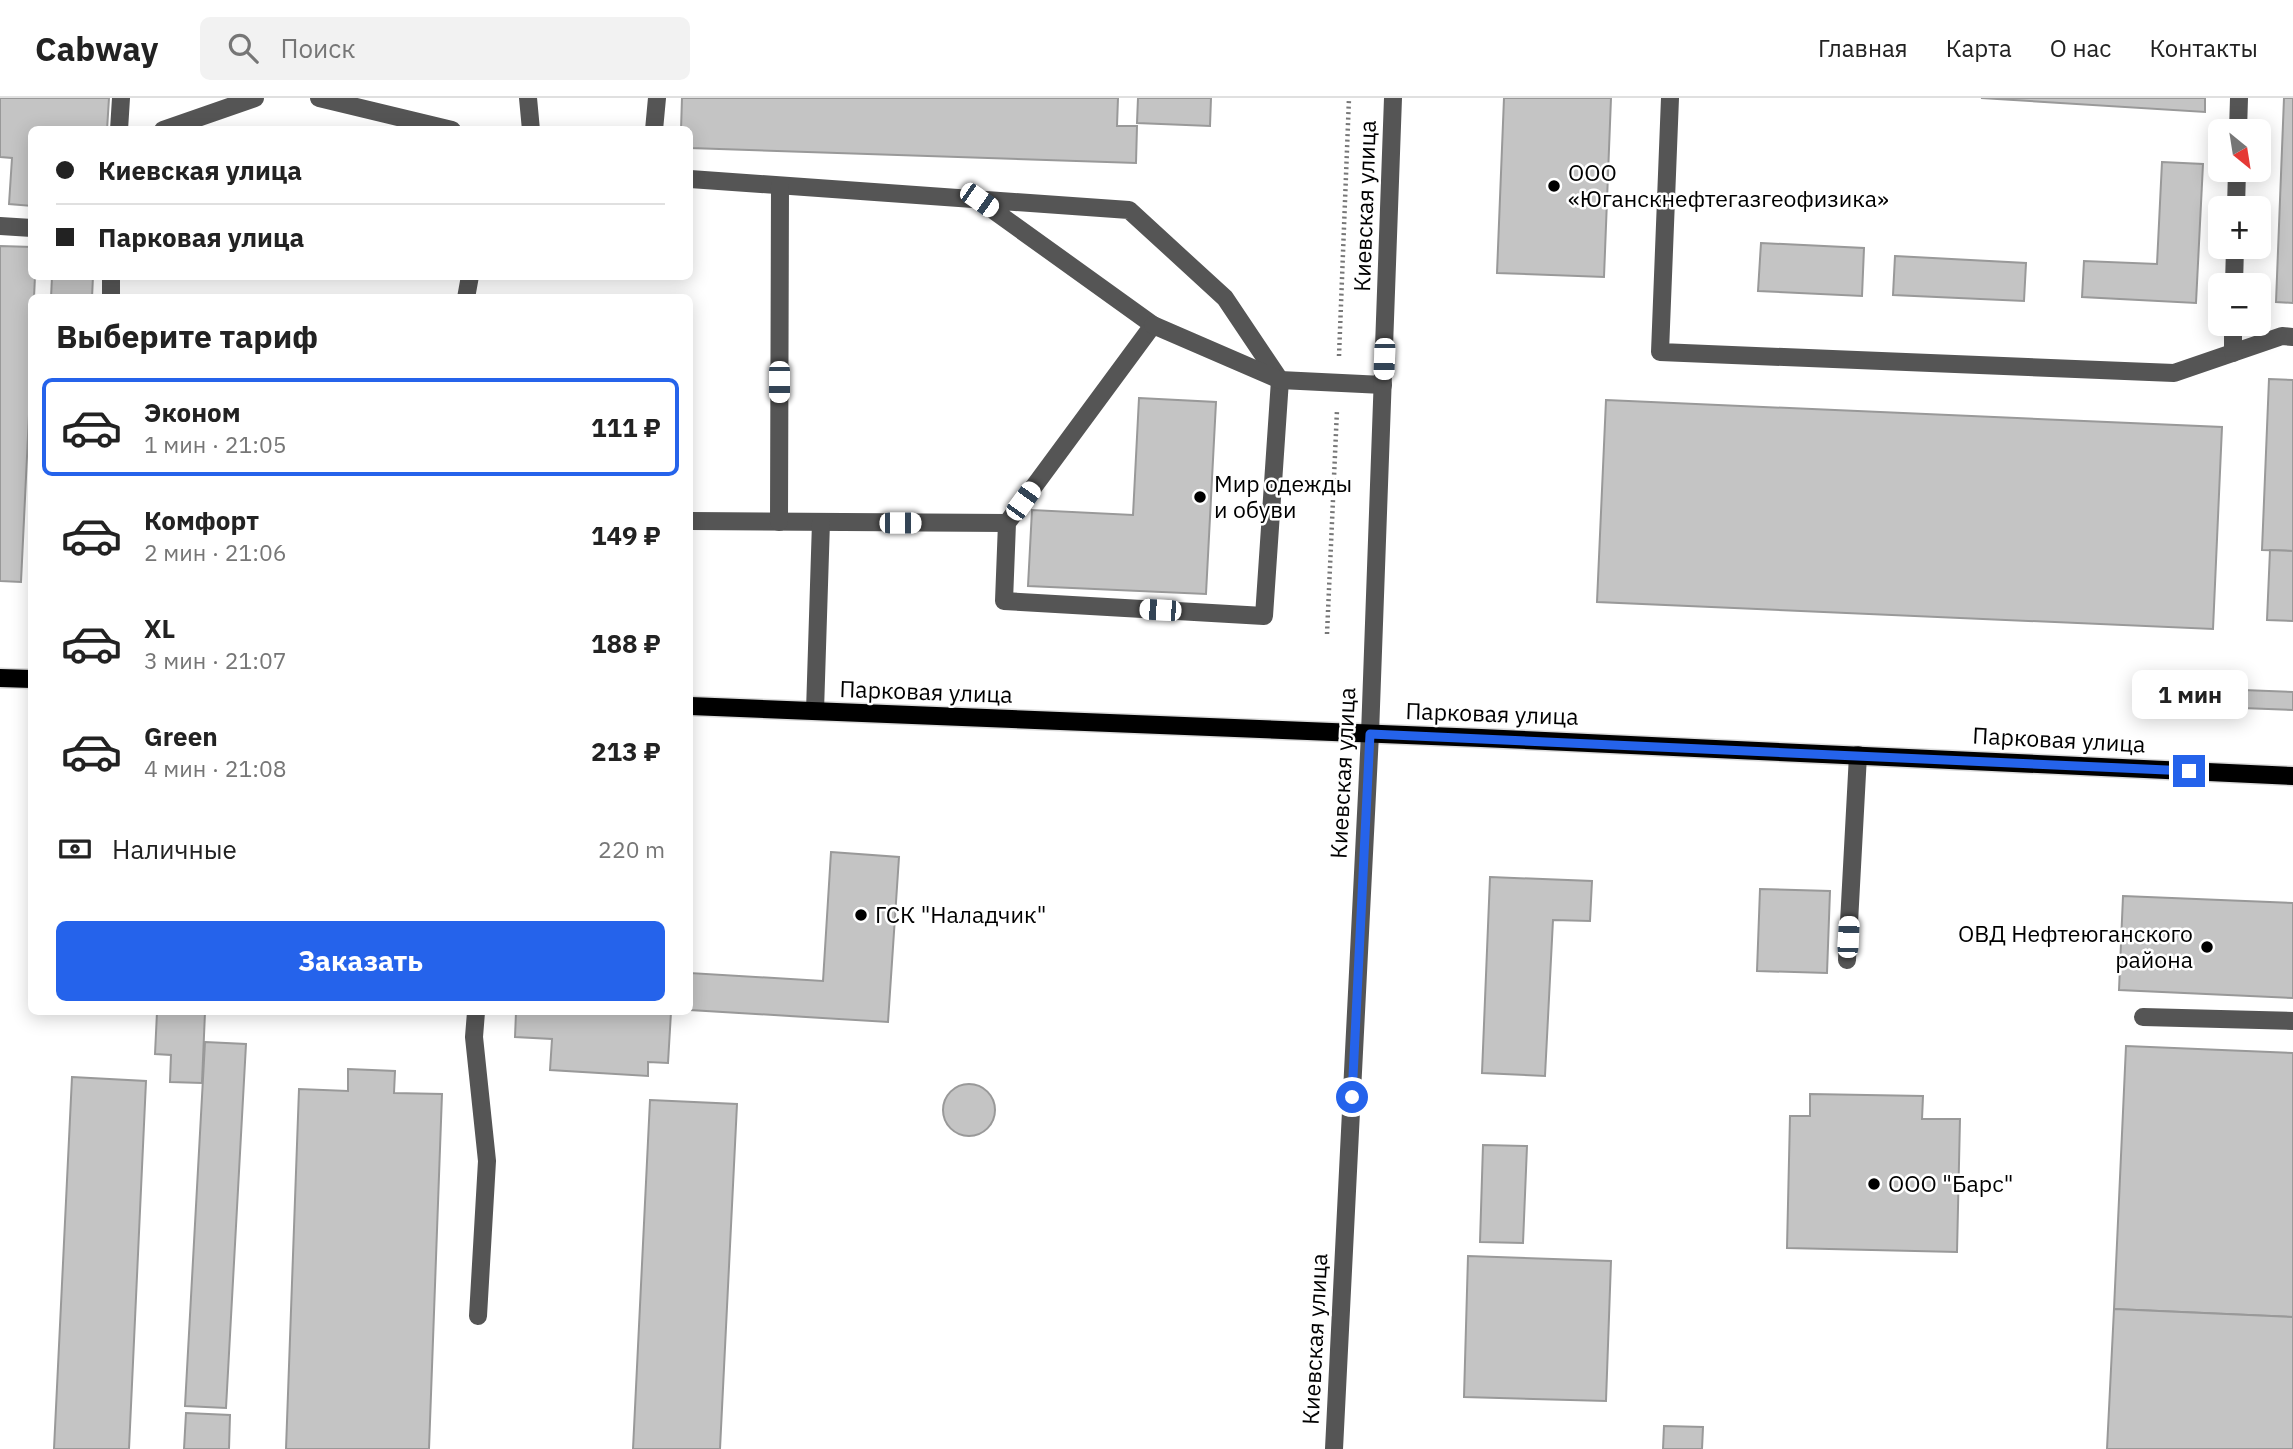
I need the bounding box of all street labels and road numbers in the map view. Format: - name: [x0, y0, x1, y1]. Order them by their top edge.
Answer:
- street label: Киевская улица: [1346, 120, 1382, 292]
- street label: Парковая улица: [839, 673, 1013, 709]
- street label: Киевская улица: [1323, 686, 1361, 859]
- street label: Парковая улица: [1405, 695, 1579, 731]
- street label: Парковая улица: [1972, 719, 2146, 759]
- street label: Киевская улица: [1295, 1252, 1333, 1425]

